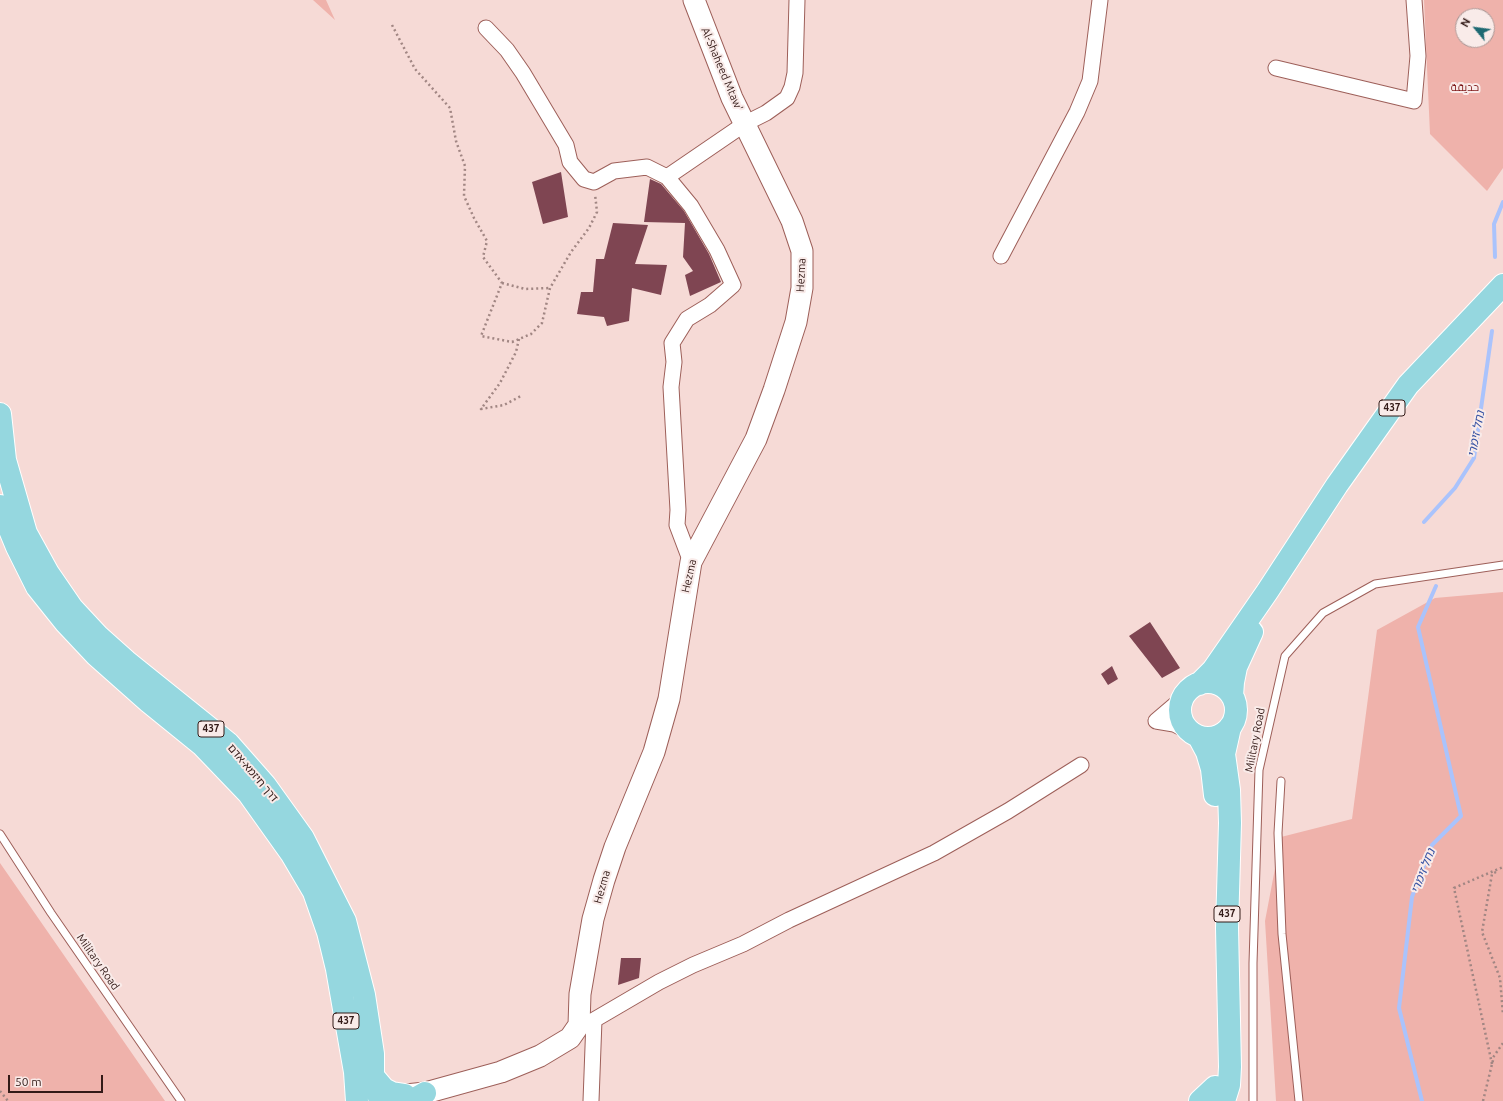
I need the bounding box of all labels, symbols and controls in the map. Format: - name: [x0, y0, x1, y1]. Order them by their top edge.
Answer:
- north arrow: [1455, 8, 1495, 48]
- text: N: [1458, 16, 1473, 29]
- street label: Al-Shaheed Mtaw': [699, 25, 745, 113]
- park label: حديقة: [1451, 80, 1479, 94]
- street label: Hezma: [794, 258, 808, 292]
- road number: 437: [1379, 400, 1405, 416]
- water label: נחל זימרי: [1464, 410, 1488, 458]
- street label: Hezma: [679, 558, 699, 594]
- street label: Military Road: [1242, 707, 1268, 773]
- road number: 437: [198, 721, 224, 737]
- street label: דרך חיזמא-אדם: [225, 741, 281, 805]
- water label: נחל זימרי: [1408, 847, 1438, 895]
- street label: Hezma: [591, 869, 613, 905]
- road number: 437: [1214, 906, 1240, 922]
- street label: Military Road: [74, 931, 122, 993]
- road number: 437: [333, 1013, 359, 1029]
- scale bar: [10, 1067, 105, 1093]
- text: 50 m: [15, 1075, 42, 1088]

